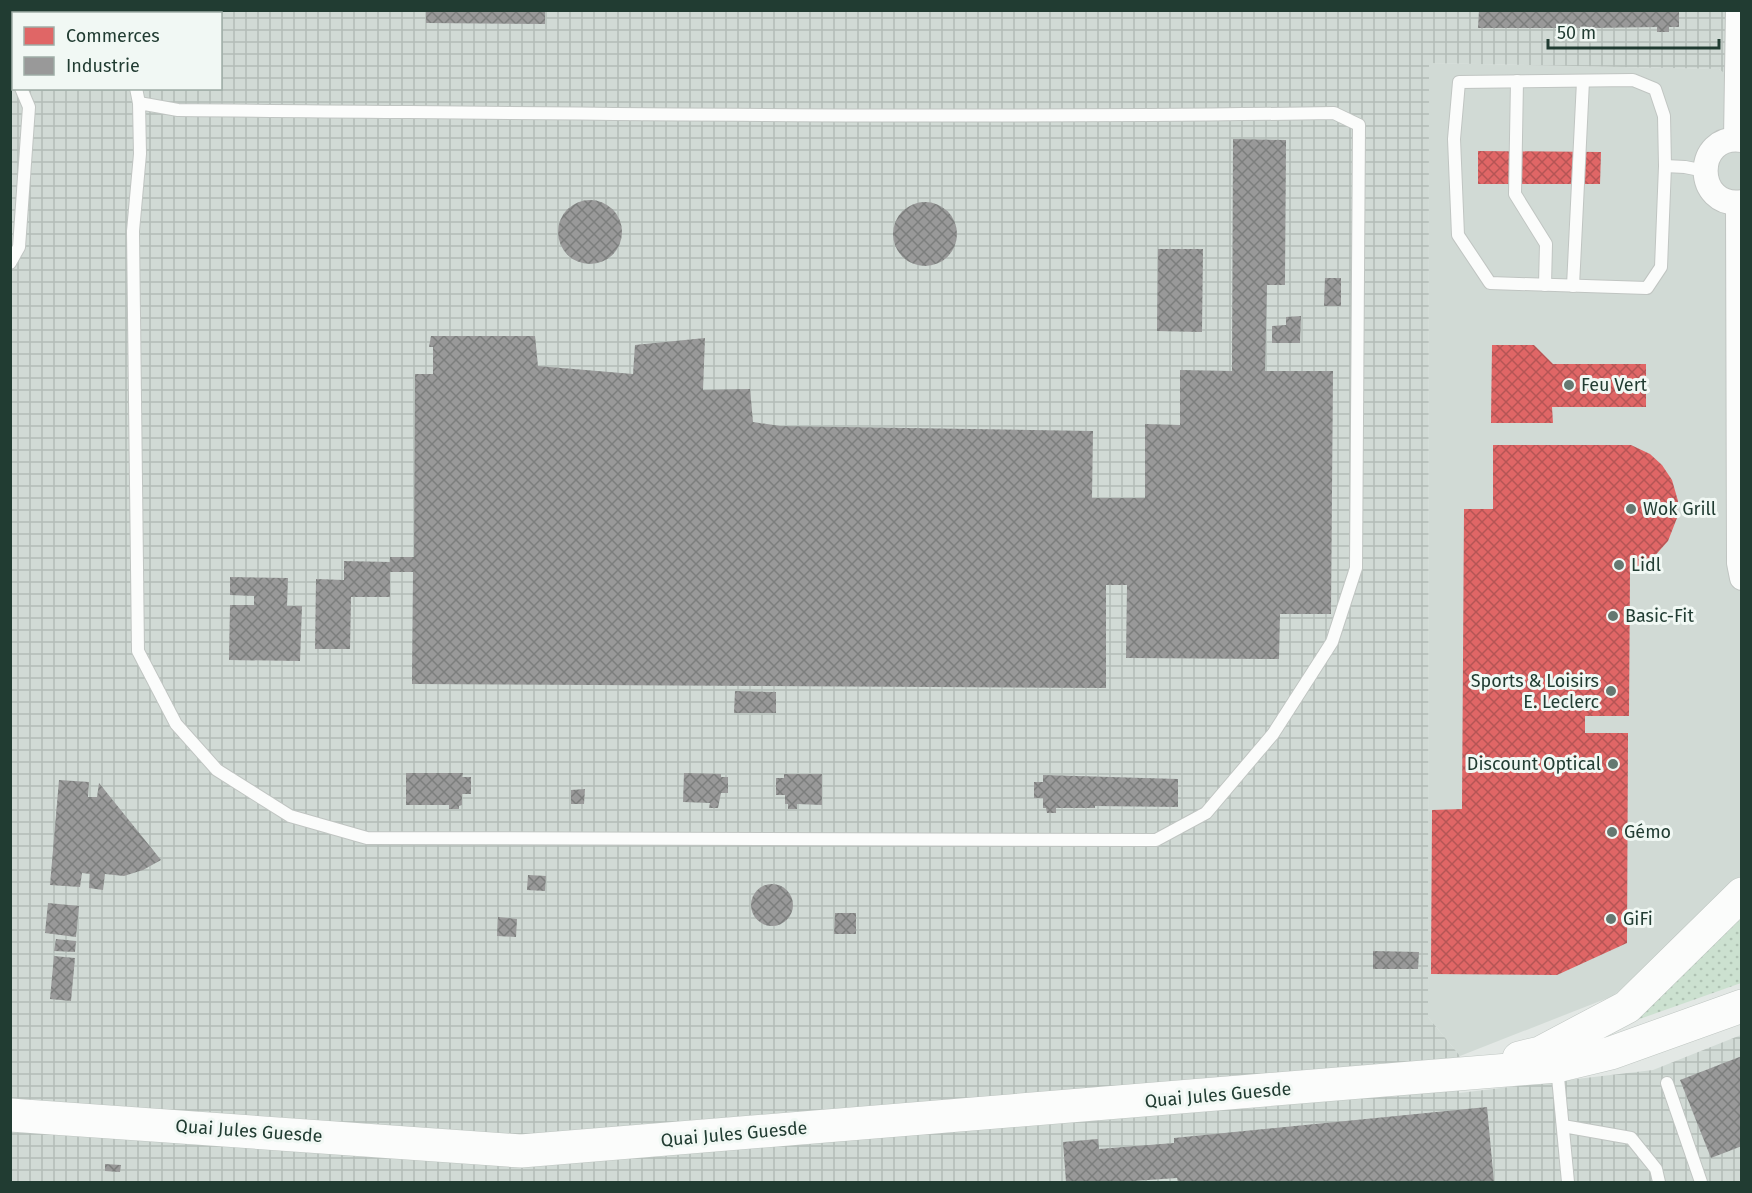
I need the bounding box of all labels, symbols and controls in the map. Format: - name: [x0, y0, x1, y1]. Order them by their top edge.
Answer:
- legend: [12, 12, 222, 90]
- scale bar: [1548, 12, 1719, 50]
- text: 50 m: [1557, 22, 1596, 44]
- text: Commerces: [66, 25, 160, 47]
- text: Industrie: [66, 55, 140, 77]
- place label: Feu Vert: [1581, 374, 1648, 396]
- marker: Feu Vert: [1562, 378, 1576, 392]
- place label: Wok Grill: [1643, 498, 1716, 520]
- marker: Wok Grill: [1624, 502, 1638, 516]
- place label: Lidl: [1631, 554, 1661, 576]
- marker: Lidl: [1612, 558, 1626, 572]
- place label: Basic-Fit: [1625, 605, 1694, 627]
- marker: Basic-Fit: [1606, 609, 1620, 623]
- place label: Sports & Loisirs E. Leclerc: [1471, 670, 1599, 713]
- marker: Sports & Loisirs E. Leclerc: [1604, 684, 1618, 698]
- place label: Discount Optical: [1467, 753, 1601, 775]
- marker: Discount Optical: [1606, 757, 1620, 771]
- place label: Gémo: [1624, 821, 1671, 843]
- marker: Gémo: [1605, 825, 1619, 839]
- place label: GiFi: [1623, 908, 1653, 930]
- marker: GiFi: [1604, 912, 1618, 926]
- street label: Quai Jules Guesde: [1144, 1078, 1292, 1112]
- street label: Quai Jules Guesde: [175, 1115, 323, 1147]
- street label: Quai Jules Guesde: [660, 1117, 808, 1151]

